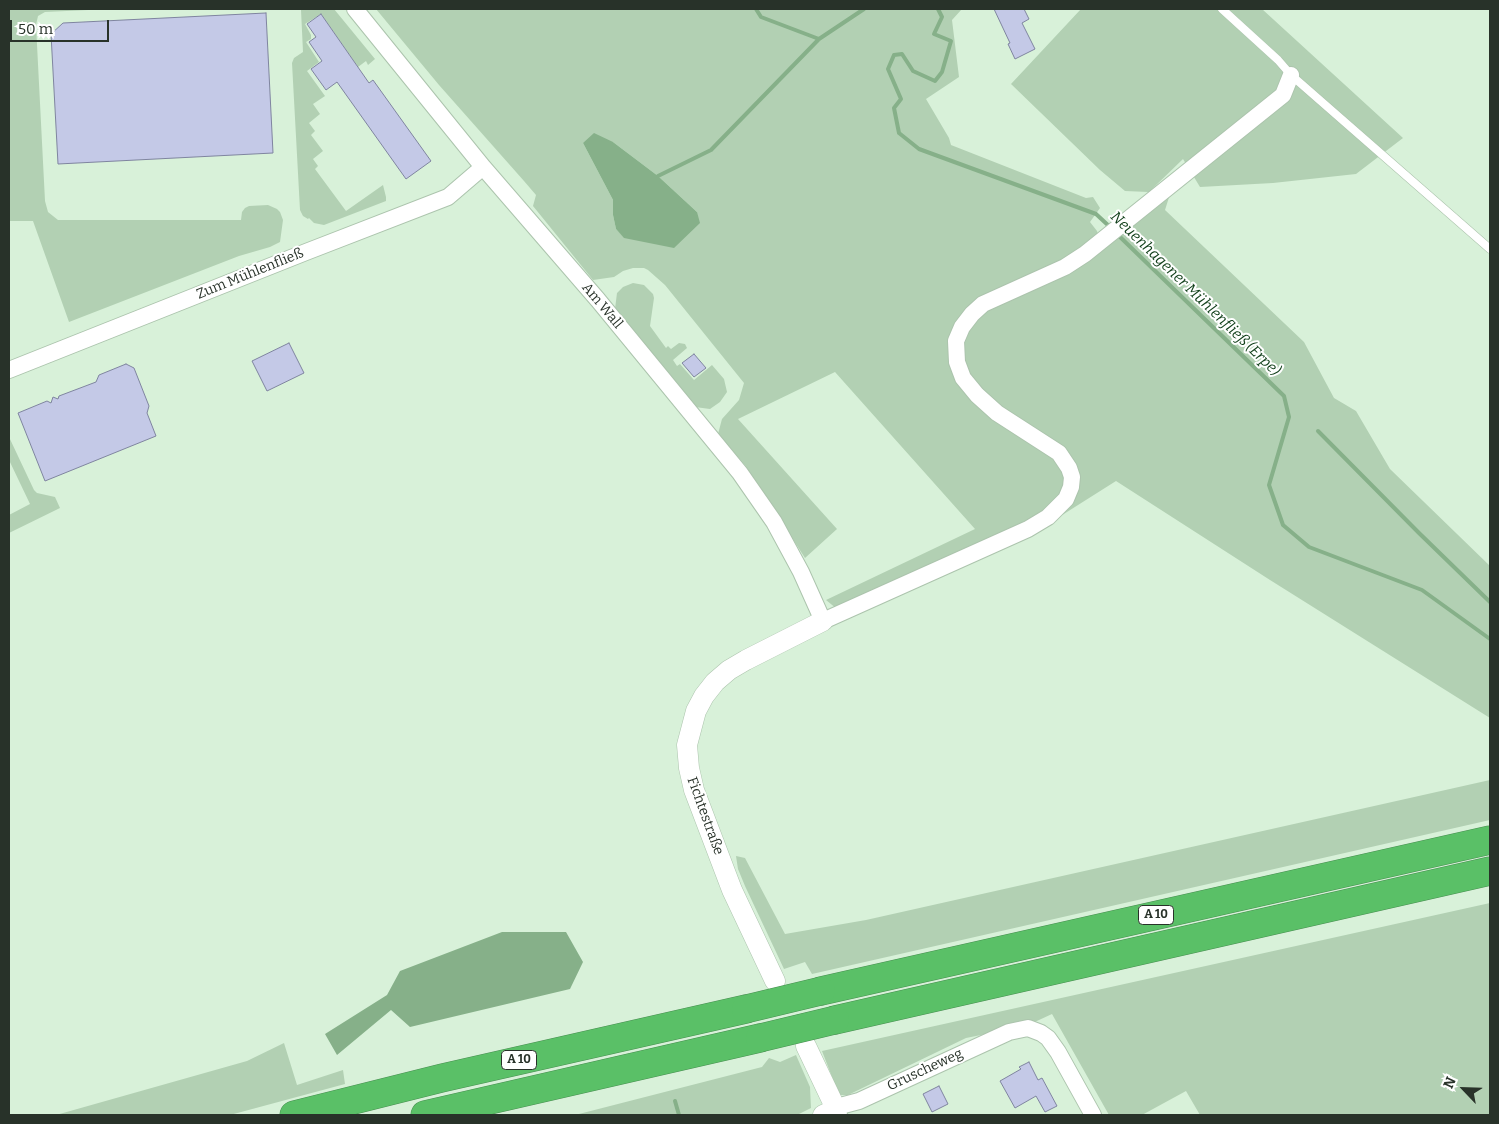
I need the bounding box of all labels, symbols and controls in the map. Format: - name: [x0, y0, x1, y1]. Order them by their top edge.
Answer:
- scale bar: [12, 10, 111, 42]
- text: 50 m: [18, 20, 53, 38]
- water label: Neuenhagener Mühlenfließ (Erpe): [1107, 208, 1283, 380]
- street label: Zum Mühlenfließ: [194, 245, 306, 303]
- street label: Am Wall: [578, 280, 626, 332]
- street label: Fichtestraße: [683, 775, 727, 857]
- road number: A 10: [1138, 906, 1174, 924]
- street label: Gruscheweg: [885, 1045, 965, 1095]
- road number: A 10: [502, 1050, 536, 1070]
- north arrow: [1439, 1064, 1489, 1114]
- text: N: [1440, 1074, 1460, 1091]

